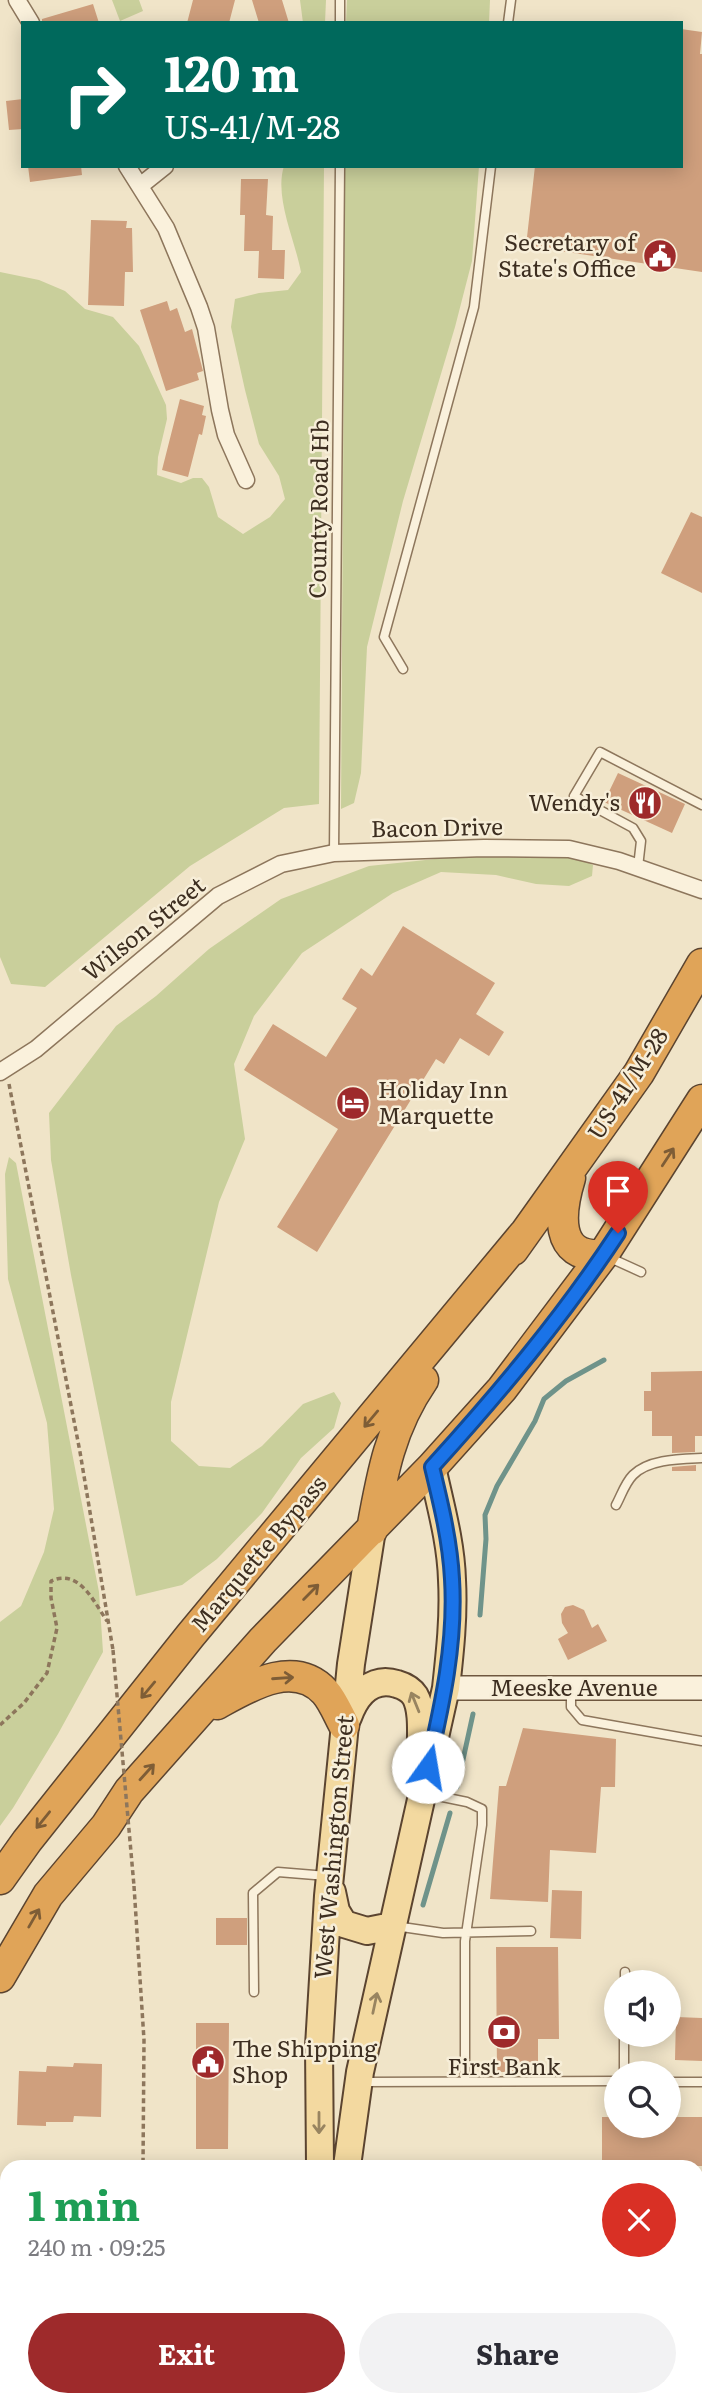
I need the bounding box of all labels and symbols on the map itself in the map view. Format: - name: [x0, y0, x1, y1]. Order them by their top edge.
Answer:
- place label: Secretary of State's Office: [498, 224, 638, 284]
- public building icon: Secretary of State's Office: [641, 237, 679, 275]
- street label: County Road Hb: [298, 419, 336, 599]
- place label: Wendy's: [528, 784, 620, 818]
- restaurant icon: Wendy's: [626, 784, 664, 822]
- street label: Bacon Drive: [371, 808, 503, 844]
- street label: Wilson Street: [74, 867, 212, 988]
- street label: US-41/M-28: [578, 1020, 675, 1145]
- place label: Holiday Inn Marquette: [378, 1071, 508, 1131]
- hotel icon: Holiday Inn Marquette: [334, 1084, 372, 1122]
- one-way arrow: [660, 1148, 675, 1167]
- pin: [588, 1161, 648, 1233]
- one-way arrow: [363, 1410, 379, 1428]
- street label: Marquette Bypass: [182, 1467, 333, 1638]
- one-way arrow: [303, 1583, 320, 1600]
- street label: Meeske Avenue: [490, 1669, 658, 1703]
- one-way arrow: [271, 1671, 294, 1684]
- one-way arrow: [140, 1681, 156, 1699]
- one-way arrow: [407, 1692, 420, 1713]
- street label: West Washington Street: [304, 1713, 361, 1980]
- position arrow: [391, 1730, 465, 1804]
- one-way arrow: [138, 1764, 155, 1781]
- one-way arrow: [36, 1811, 51, 1829]
- one-way arrow: [28, 1908, 42, 1928]
- one-way arrow: [369, 1992, 382, 2015]
- bank icon: First Bank: [485, 2013, 523, 2051]
- place label: The Shipping Shop: [232, 2030, 377, 2090]
- public building icon: The Shipping Shop: [189, 2043, 227, 2081]
- place label: First Bank: [447, 2048, 562, 2082]
- one-way arrow: [312, 2111, 326, 2134]

